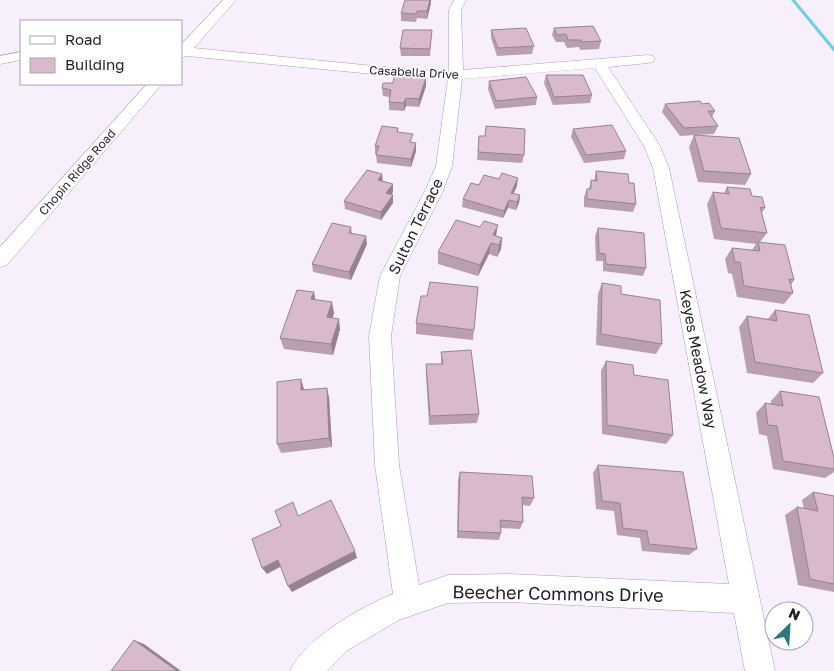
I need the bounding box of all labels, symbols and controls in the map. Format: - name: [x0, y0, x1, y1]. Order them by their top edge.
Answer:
- legend: [20, 20, 182, 85]
- text: Road: [65, 30, 102, 48]
- text: Building: [65, 55, 125, 73]
- street label: Casabella Drive: [369, 62, 459, 82]
- street label: Chopin Ridge Road: [36, 126, 118, 218]
- street label: Sulton Terrace: [384, 175, 446, 277]
- street label: Keyes Meadow Way: [677, 288, 721, 431]
- street label: Beecher Commons Drive: [452, 580, 664, 606]
- north arrow: [764, 601, 814, 651]
- text: N: [786, 604, 803, 624]

